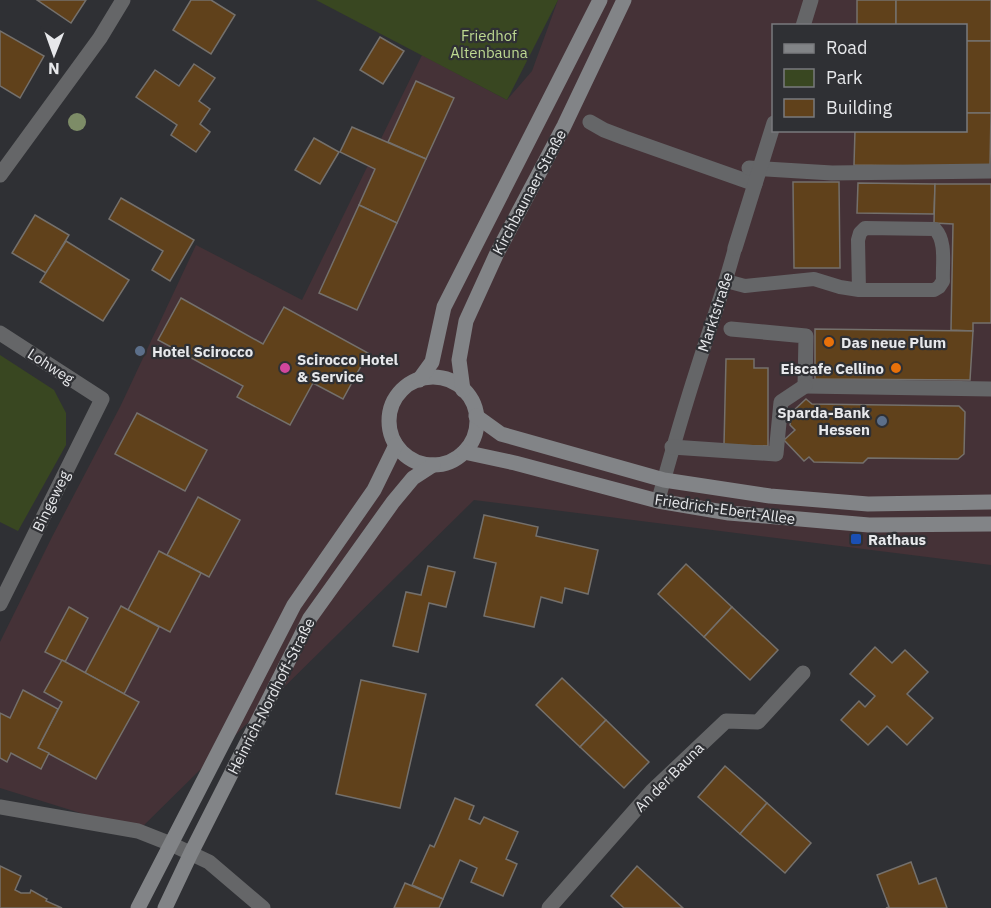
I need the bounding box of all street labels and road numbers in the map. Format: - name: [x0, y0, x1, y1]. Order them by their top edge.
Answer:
- street label: Kirchbaunaer Straße: [488, 126, 570, 258]
- street label: Marktstraße: [693, 270, 737, 354]
- street label: Lohweg: [24, 344, 78, 388]
- street label: Bingeweg: [28, 467, 74, 535]
- street label: Friedrich-Ebert-Allee: [654, 490, 796, 528]
- street label: Heinrich-Nordhoff-Straße: [223, 615, 319, 777]
- street label: An der Bauna: [630, 738, 708, 816]

